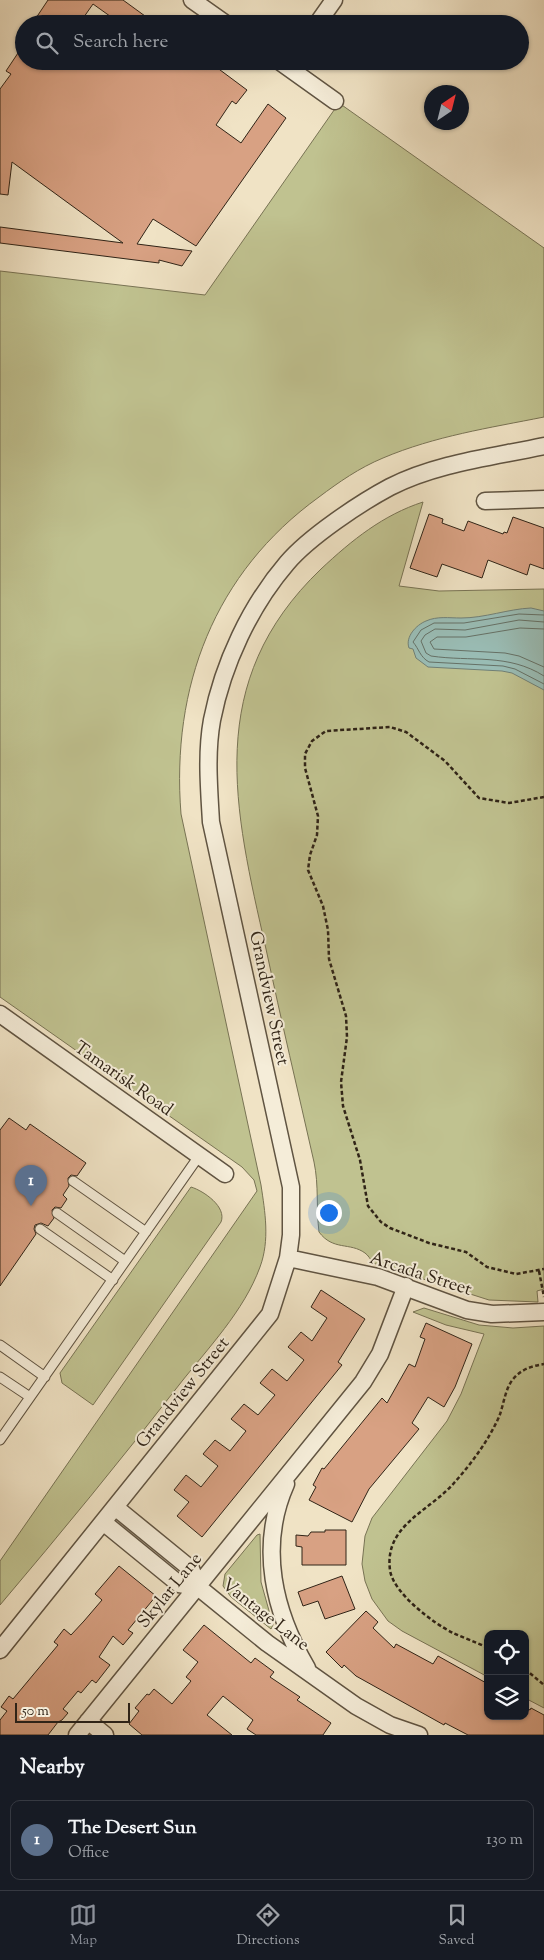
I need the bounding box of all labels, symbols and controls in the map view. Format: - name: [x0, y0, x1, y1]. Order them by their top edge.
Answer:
- search box: [15, 15, 529, 70]
- icon: search: [33, 29, 61, 57]
- text: Search here: [73, 29, 168, 56]
- north arrow: [424, 85, 469, 130]
- street label: Grandview Street: [241, 929, 295, 1068]
- street label: Tamarisk Road: [68, 1036, 178, 1123]
- pin: 1: [15, 1165, 47, 1206]
- your location: [316, 1200, 342, 1226]
- street label: Arcada Street: [366, 1246, 475, 1304]
- street label: Grandview Street: [130, 1332, 237, 1455]
- street label: Skylar Lane: [132, 1548, 209, 1635]
- street label: Vantage Lane: [215, 1573, 314, 1658]
- map controls: [484, 1630, 529, 1720]
- button: locate: [484, 1630, 529, 1675]
- button: layers: [484, 1675, 529, 1720]
- scale bar: [15, 1700, 130, 1723]
- text: 50 m: [22, 1702, 49, 1722]
- text: Nearby: [20, 1753, 85, 1783]
- text: The Desert Sun: [68, 1815, 197, 1842]
- text: 1: [34, 1829, 40, 1852]
- text: 130 m: [486, 1829, 523, 1852]
- text: Office: [68, 1842, 109, 1865]
- tab: Map: [69, 1901, 97, 1951]
- tab: Directions: [236, 1901, 300, 1951]
- tab: Saved: [439, 1901, 474, 1951]

